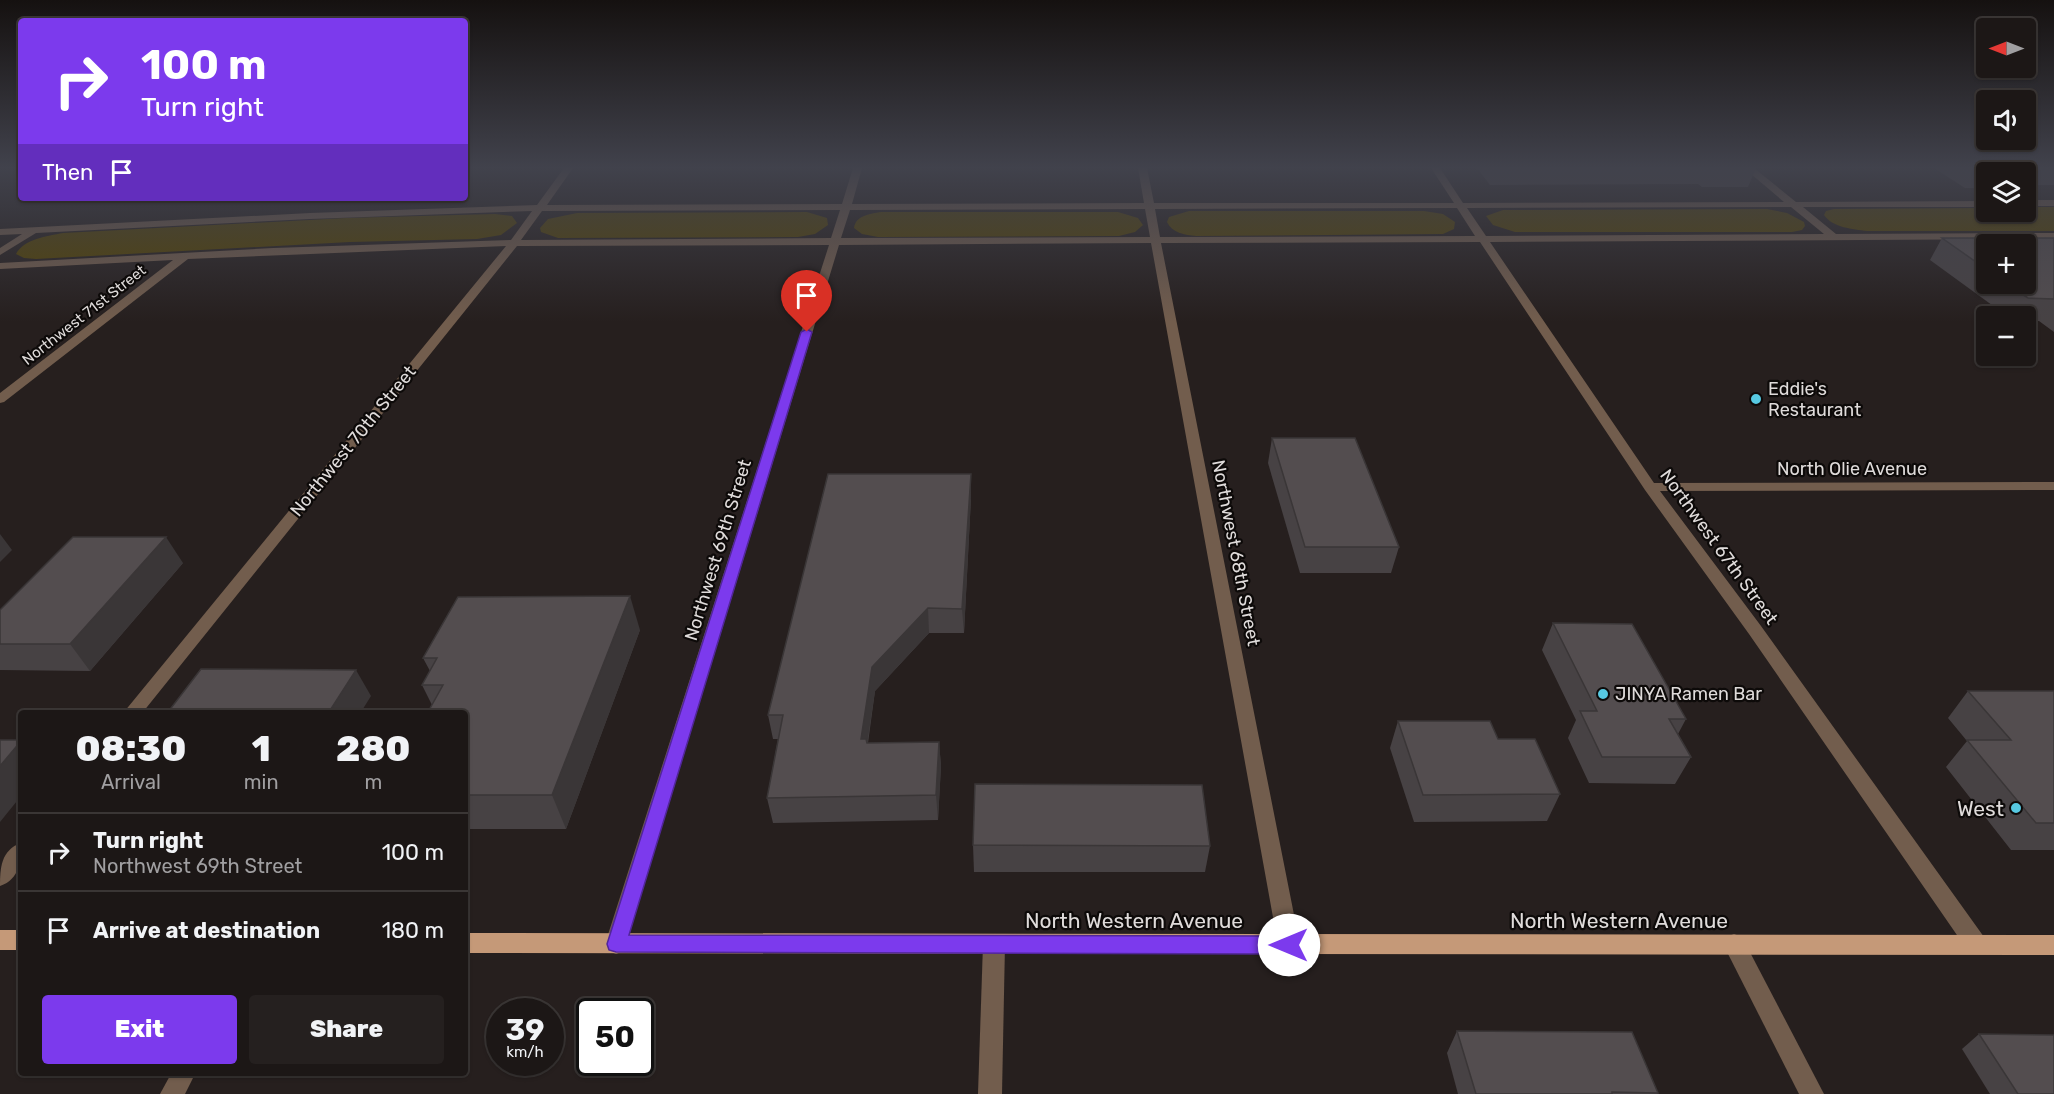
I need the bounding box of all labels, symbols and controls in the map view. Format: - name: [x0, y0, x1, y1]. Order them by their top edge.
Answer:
- north arrow: [1976, 18, 2036, 78]
- map controls: [1976, 18, 2036, 366]
- text: 100 m: [141, 40, 266, 90]
- icon: right: [42, 42, 120, 120]
- button: sound: [1976, 90, 2036, 150]
- text: Turn right: [141, 91, 264, 123]
- icon: arrive: [105, 156, 138, 189]
- text: Then: [42, 159, 93, 186]
- button: layers: [1976, 162, 2036, 222]
- button: +: [1976, 234, 2036, 294]
- street label: Northwest 71st Street: [19, 261, 149, 369]
- pin: [781, 270, 832, 332]
- icon: arrive: [790, 279, 823, 312]
- button: −: [1976, 306, 2036, 366]
- street label: Northwest 70th Street: [285, 361, 421, 521]
- place label: Eddie's Restaurant: [1768, 378, 1861, 421]
- marker: Eddie's Restaurant: [1749, 392, 1763, 406]
- street label: Northwest 69th Street: [680, 457, 756, 643]
- street label: Northwest 68th Street: [1207, 458, 1265, 648]
- street label: North Olie Avenue: [1777, 458, 1927, 480]
- street label: Northwest 67th Street: [1655, 465, 1783, 629]
- place label: JINYA Ramen Bar: [1615, 683, 1762, 705]
- marker: JINYA Ramen Bar: [1596, 687, 1610, 701]
- text: 08:30: [75, 727, 186, 770]
- text: 1: [252, 727, 271, 770]
- text: 280: [336, 727, 411, 770]
- text: Arrival: [101, 770, 161, 794]
- text: min: [244, 770, 279, 794]
- text: m: [364, 770, 382, 794]
- place label: West: [1957, 796, 2004, 821]
- marker: West: [2009, 801, 2023, 815]
- text: Turn right: [93, 827, 203, 854]
- icon: right: [42, 836, 75, 869]
- text: 100 m: [382, 839, 444, 866]
- text: Northwest 69th Street: [93, 854, 302, 878]
- street label: North Western Avenue: [1025, 908, 1243, 933]
- street label: North Western Avenue: [1510, 908, 1728, 933]
- position arrow: [1257, 913, 1321, 977]
- icon: arrive: [42, 914, 75, 947]
- text: Arrive at destination: [93, 917, 320, 944]
- text: 180 m: [382, 917, 444, 944]
- button: Exit: [42, 995, 237, 1064]
- button: Share: [249, 995, 444, 1064]
- speed limit sign: 50: [576, 998, 654, 1076]
- text: 39: [506, 1012, 545, 1048]
- text: km/h: [506, 1043, 544, 1061]

